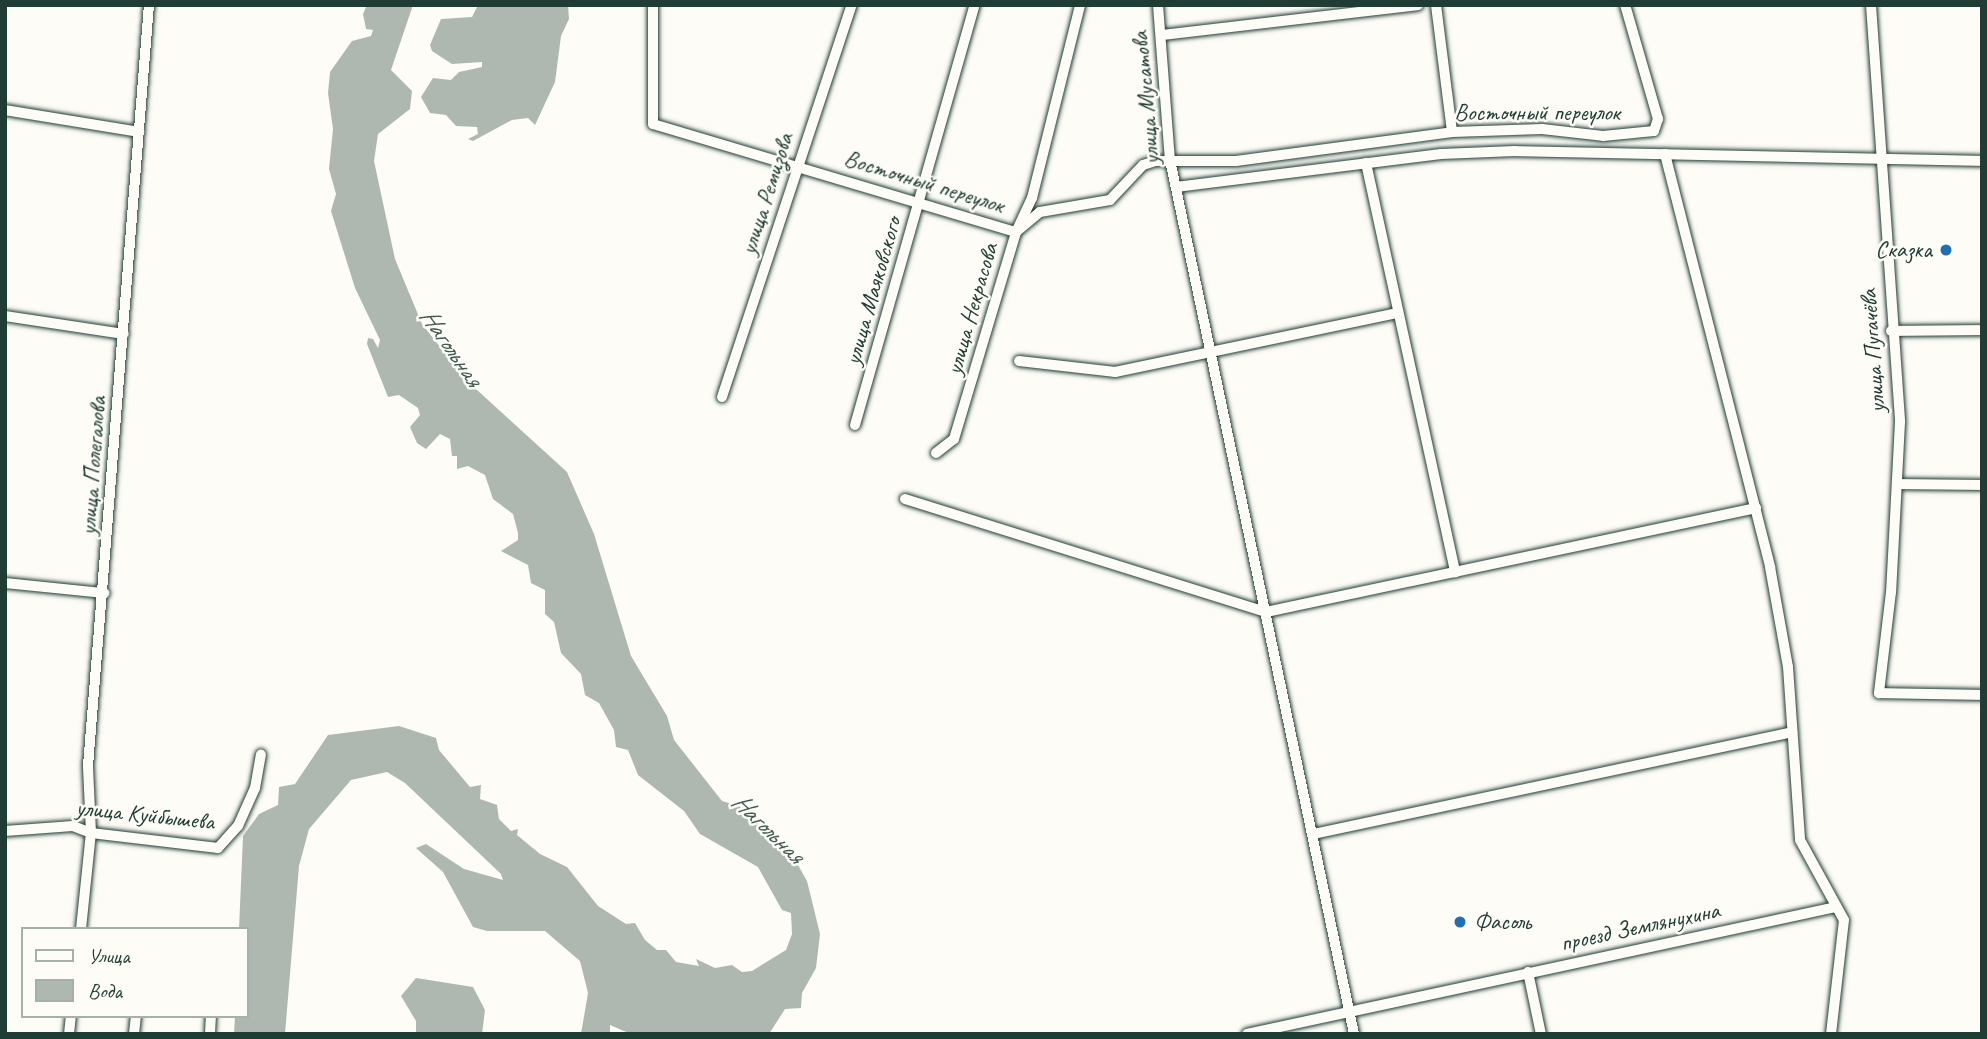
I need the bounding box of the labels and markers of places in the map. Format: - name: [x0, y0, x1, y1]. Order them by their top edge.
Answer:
- place label: Сказка: [1875, 236, 1932, 264]
- marker: Сказка: [1938, 242, 1954, 258]
- place label: Фасоль: [1474, 908, 1531, 936]
- marker: Фасоль: [1452, 914, 1468, 930]

